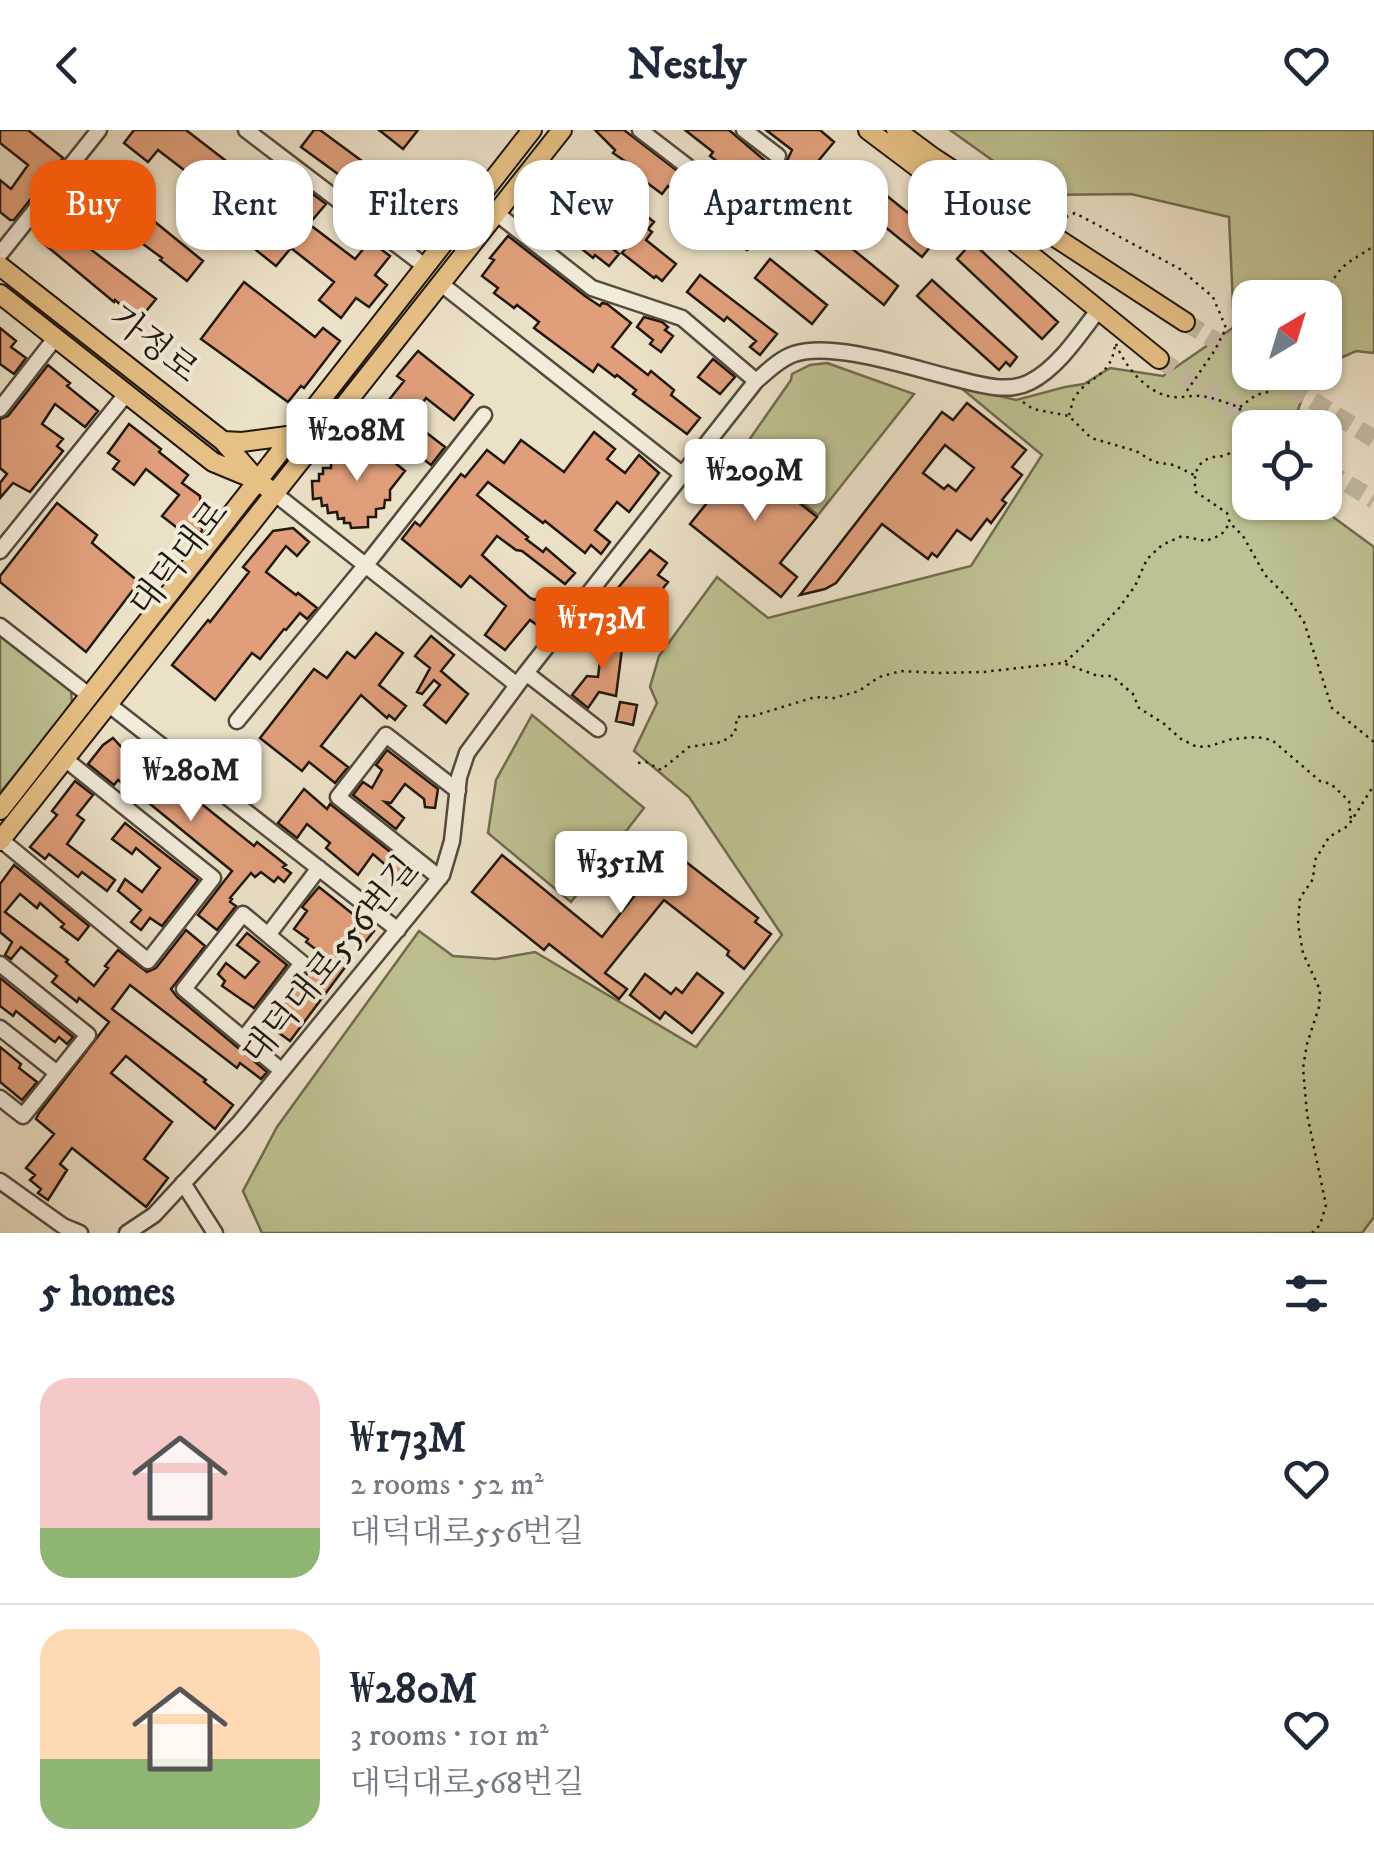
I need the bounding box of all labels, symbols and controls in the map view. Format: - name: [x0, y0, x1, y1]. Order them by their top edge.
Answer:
- text: Nestly: [628, 37, 746, 93]
- icon: back: [40, 38, 95, 93]
- icon: heart: [1279, 38, 1334, 93]
- chip: Buy: [30, 160, 156, 250]
- chip: Rent: [176, 160, 313, 250]
- chip: Filters: [333, 160, 494, 250]
- chip: New: [514, 160, 649, 250]
- chip: Apartment: [669, 160, 888, 250]
- chip: House: [908, 160, 1067, 250]
- north arrow: [1232, 280, 1342, 390]
- map controls: [1232, 280, 1342, 520]
- street label: 가정로: [99, 296, 207, 394]
- pin: ₩208M: [287, 399, 427, 484]
- button: locate: [1232, 410, 1342, 520]
- text: ₩208M: [308, 411, 406, 451]
- pin: ₩209M: [685, 439, 825, 524]
- text: ₩209M: [706, 451, 804, 491]
- street label: 대덕대로: [121, 492, 239, 626]
- pin: ₩173M: [532, 587, 672, 672]
- text: ₩173M: [558, 599, 646, 639]
- pin: ₩280M: [121, 739, 261, 824]
- text: ₩280M: [142, 751, 240, 791]
- pin: ₩351M: [551, 831, 691, 916]
- text: ₩351M: [577, 843, 665, 883]
- street label: 대덕대로556번길: [233, 848, 429, 1074]
- icon: filters: [1279, 1266, 1334, 1321]
- text: 5 homes: [40, 1267, 175, 1319]
- text: ₩173M: [350, 1413, 466, 1465]
- icon: home: [120, 1418, 240, 1538]
- icon: heart: [1279, 1451, 1334, 1506]
- text: 2 rooms · 52 m²: [350, 1465, 544, 1505]
- text: 대덕대로556번길: [350, 1513, 584, 1553]
- text: ₩280M: [350, 1664, 477, 1716]
- icon: home: [120, 1669, 240, 1789]
- icon: heart: [1279, 1702, 1334, 1757]
- text: 3 rooms · 101 m²: [350, 1716, 549, 1756]
- text: 대덕대로568번길: [350, 1764, 584, 1804]

